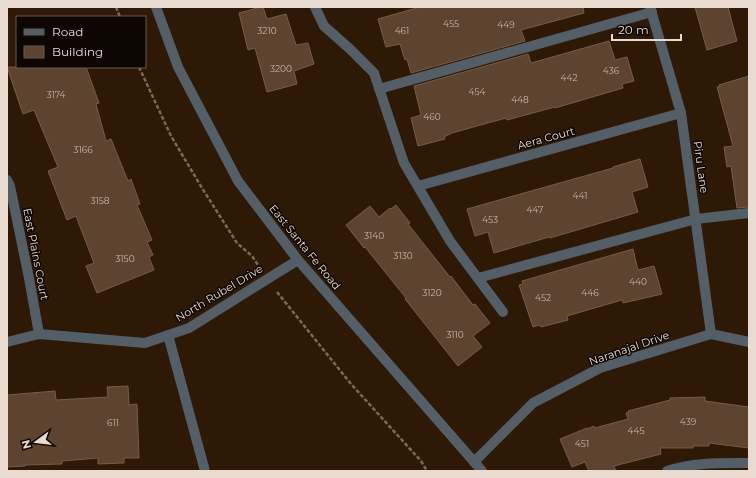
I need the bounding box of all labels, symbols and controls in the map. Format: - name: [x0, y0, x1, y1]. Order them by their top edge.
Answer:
- legend: [16, 16, 146, 68]
- scale bar: [612, 16, 681, 42]
- house number: 455: [443, 18, 459, 29]
- house number: 449: [497, 19, 515, 30]
- text: 20 m: [618, 22, 649, 37]
- text: Road: [52, 24, 83, 39]
- house number: 3210: [257, 25, 277, 36]
- house number: 461: [395, 25, 409, 36]
- text: Building: [52, 44, 103, 59]
- house number: 3200: [270, 63, 292, 74]
- house number: 436: [603, 65, 620, 76]
- house number: 442: [561, 72, 578, 83]
- house number: 454: [469, 86, 486, 97]
- house number: 3174: [47, 89, 66, 100]
- house number: 448: [511, 94, 529, 105]
- house number: 460: [423, 111, 441, 122]
- street label: Aera Court: [516, 124, 577, 152]
- street label: Piru Lane: [690, 140, 712, 194]
- house number: 3166: [73, 144, 93, 155]
- house number: 441: [573, 190, 587, 201]
- house number: 3158: [90, 195, 110, 206]
- street label: East Santa Fe Road: [266, 201, 344, 293]
- house number: 447: [527, 204, 543, 215]
- street label: East Plains Court: [20, 207, 52, 302]
- house number: 453: [482, 214, 498, 225]
- house number: 3140: [364, 230, 384, 241]
- house number: 3130: [393, 250, 413, 261]
- house number: 3150: [115, 253, 135, 264]
- street label: North Rubel Drive: [173, 261, 265, 325]
- house number: 440: [629, 276, 647, 287]
- house number: 3120: [422, 287, 442, 298]
- house number: 446: [581, 287, 599, 298]
- house number: 452: [535, 292, 551, 303]
- street label: Naranajal Drive: [587, 328, 671, 368]
- house number: 3110: [446, 329, 464, 340]
- house number: 439: [680, 416, 697, 427]
- house number: 611: [107, 417, 119, 428]
- north arrow: [16, 422, 56, 462]
- house number: 445: [628, 425, 644, 436]
- text: N: [18, 438, 34, 451]
- house number: 451: [575, 438, 589, 449]

